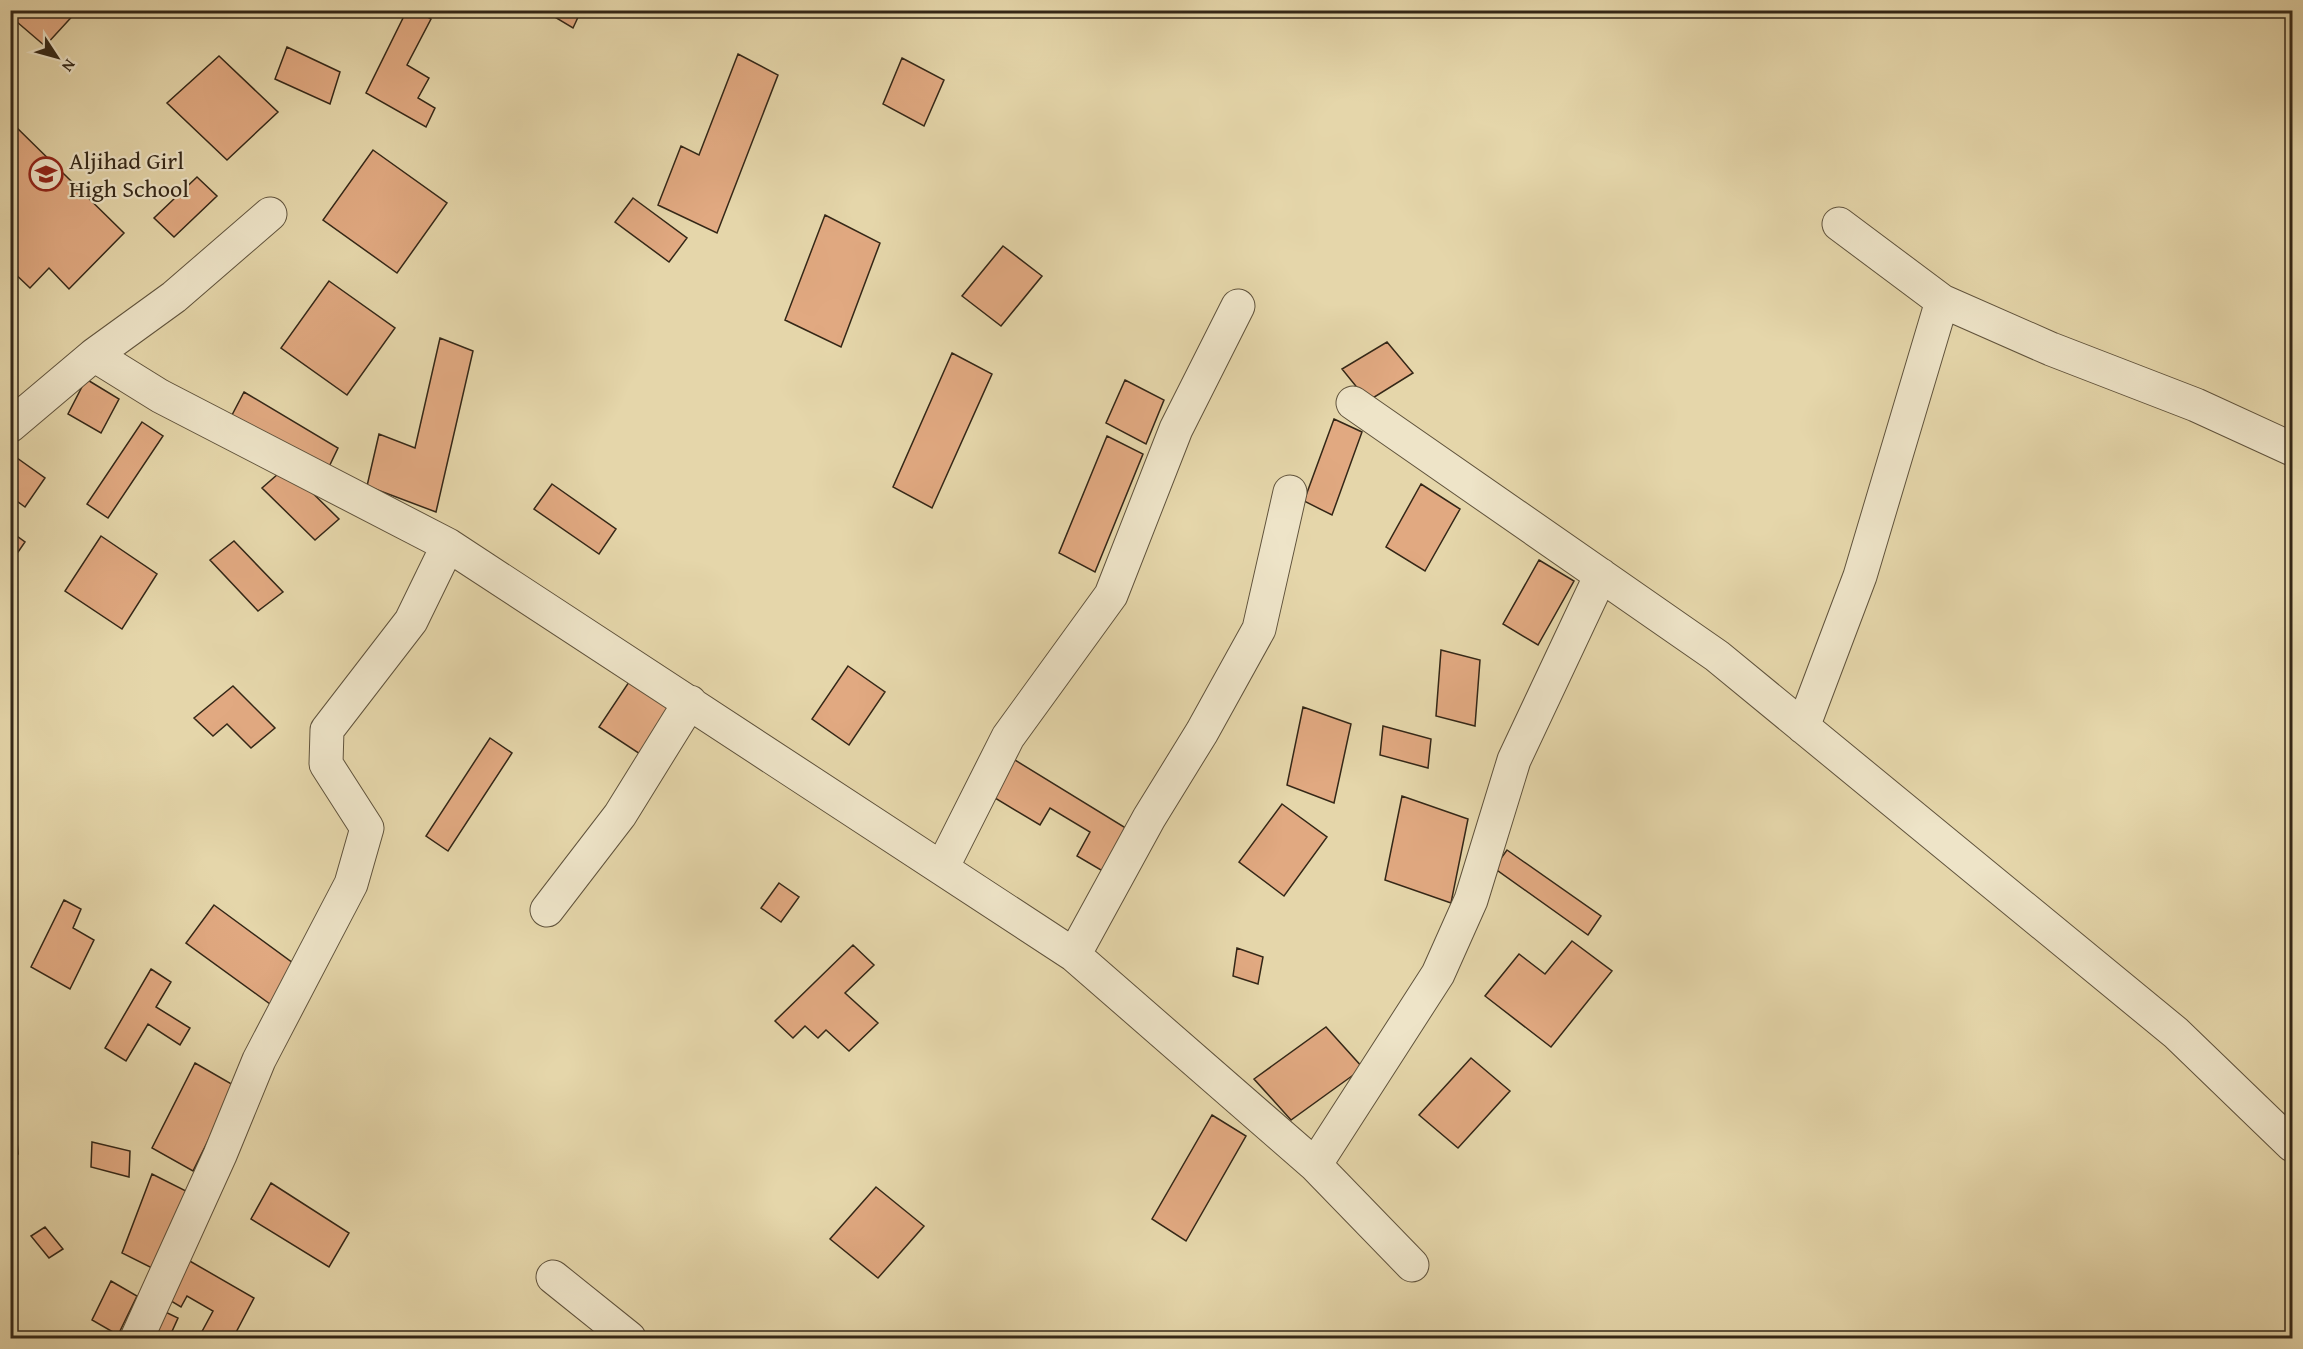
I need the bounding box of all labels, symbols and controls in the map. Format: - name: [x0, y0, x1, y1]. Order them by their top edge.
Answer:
- north arrow: [27, 27, 87, 87]
- text: N: [56, 54, 82, 77]
- place label: Aljihad Girl High School: [69, 143, 189, 206]
- school or university icon: Aljihad Girl High School: [28, 156, 64, 192]

